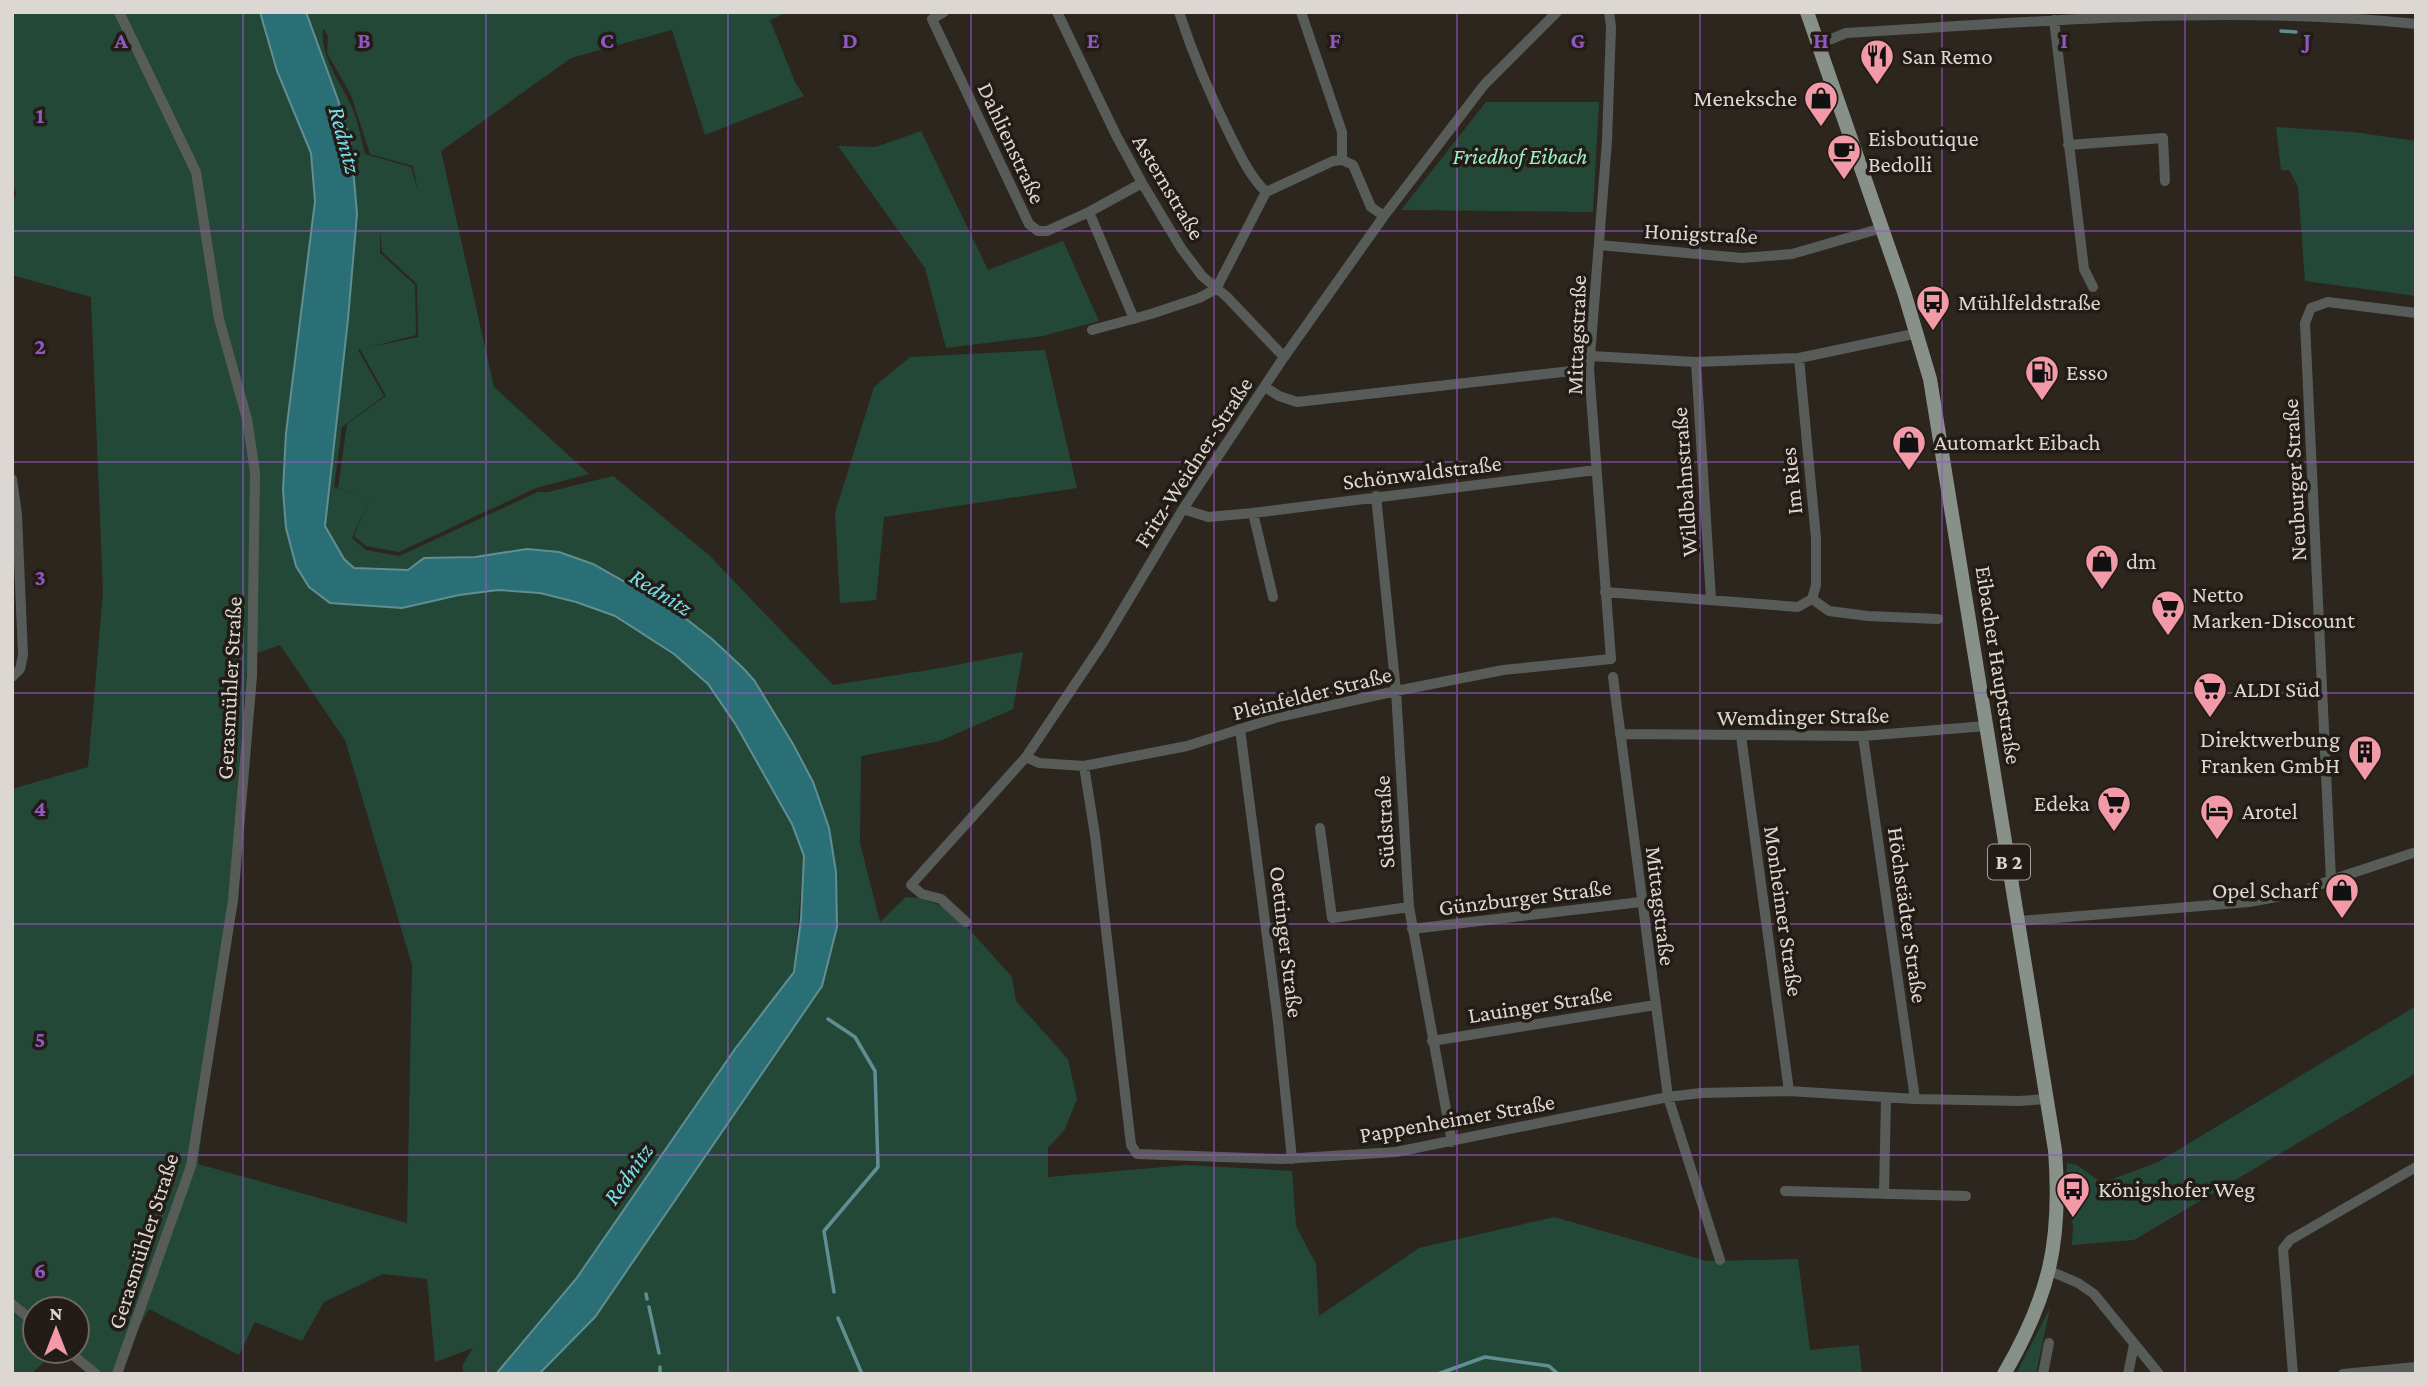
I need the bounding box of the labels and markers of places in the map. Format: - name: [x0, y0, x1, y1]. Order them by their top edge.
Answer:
- restaurant icon: San Remo: [1858, 37, 1896, 86]
- place label: San Remo: [1902, 43, 1993, 69]
- shop icon: Meneksche: [1802, 79, 1840, 128]
- place label: Meneksche: [1694, 85, 1797, 111]
- place label: Eisboutique Bedolli: [1868, 125, 1979, 177]
- cafe icon: Eisboutique Bedolli: [1825, 132, 1863, 181]
- bus stop icon: Mühlfeldstraße: [1914, 283, 1952, 332]
- place label: Mühlfeldstraße: [1958, 289, 2101, 315]
- fuel station icon: Esso: [2023, 353, 2061, 402]
- place label: Esso: [2066, 359, 2108, 385]
- shop icon: Automarkt Eibach: [1890, 423, 1928, 472]
- place label: Automarkt Eibach: [1934, 429, 2101, 455]
- shop icon: dm: [2083, 542, 2121, 591]
- place label: dm: [2126, 548, 2157, 574]
- place label: Netto Marken-Discount: [2192, 581, 2355, 633]
- supermarket icon: Netto Marken-Discount: [2149, 588, 2187, 637]
- supermarket icon: ALDI Süd: [2191, 670, 2229, 719]
- place label: ALDI Süd: [2234, 676, 2320, 702]
- place label: Direktwerbung Franken GmbH: [2200, 726, 2340, 778]
- building icon: Direktwerbung Franken GmbH: [2346, 733, 2384, 782]
- supermarket icon: Edeka: [2095, 784, 2133, 833]
- place label: Edeka: [2034, 790, 2090, 816]
- hotel icon: Arotel: [2198, 792, 2236, 841]
- place label: Arotel: [2242, 798, 2298, 824]
- shop icon: Opel Scharf: [2323, 871, 2361, 920]
- place label: Opel Scharf: [2212, 877, 2319, 903]
- bus stop icon: Königshofer Weg: [2054, 1170, 2092, 1219]
- place label: Königshofer Weg: [2098, 1176, 2255, 1202]

